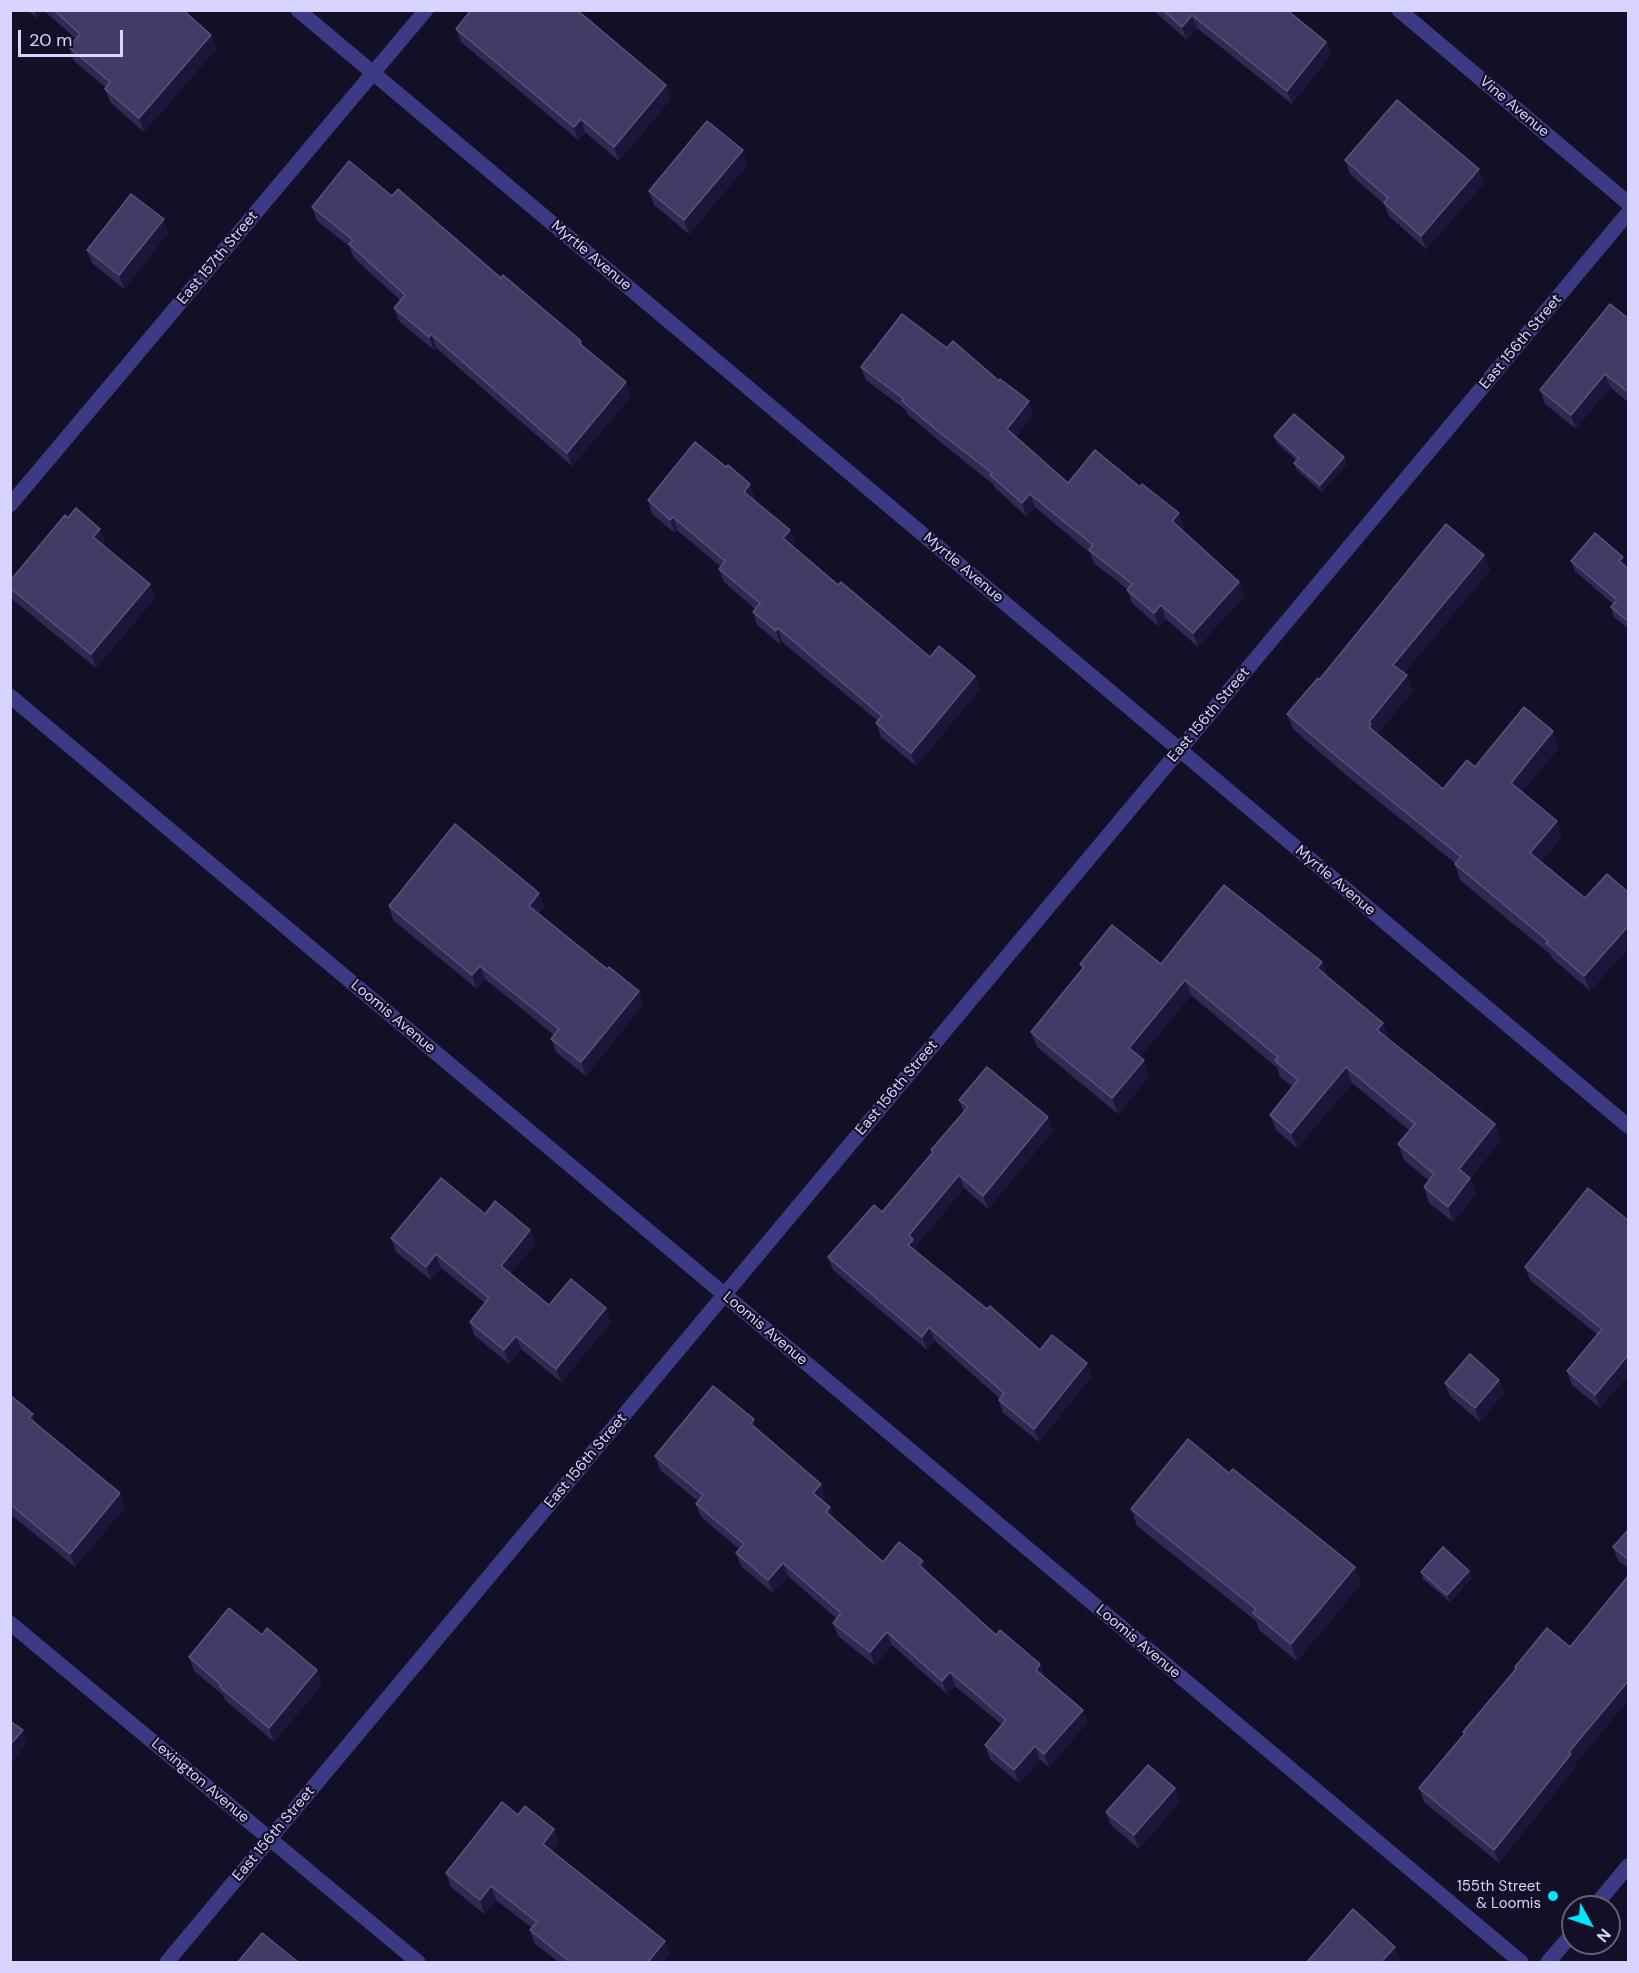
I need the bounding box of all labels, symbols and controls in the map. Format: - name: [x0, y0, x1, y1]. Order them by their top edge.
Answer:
- scale bar: [21, 18, 126, 56]
- text: 20 m: [29, 28, 72, 52]
- street label: Vine Avenue: [1475, 73, 1553, 141]
- street label: East 157th Street: [174, 208, 262, 308]
- street label: Myrtle Avenue: [547, 217, 635, 295]
- street label: East 156th Street: [1476, 291, 1566, 393]
- street label: Myrtle Avenue: [919, 529, 1007, 607]
- street label: East 156th Street: [1164, 664, 1254, 766]
- street label: Myrtle Avenue: [1291, 842, 1379, 920]
- street label: Loomis Avenue: [347, 976, 439, 1058]
- street label: East 156th Street: [852, 1037, 942, 1139]
- street label: Loomis Avenue: [719, 1288, 811, 1370]
- street label: East 156th Street: [541, 1410, 631, 1512]
- street label: Loomis Avenue: [1092, 1601, 1184, 1683]
- street label: Lexington Avenue: [148, 1735, 252, 1827]
- street label: East 156th Street: [229, 1783, 319, 1885]
- place label: 155th Street & Loomis: [1457, 1878, 1541, 1913]
- marker: 155th Street & Loomis: [1546, 1889, 1560, 1903]
- north arrow: [1561, 1895, 1621, 1955]
- text: N: [1592, 1924, 1615, 1947]

